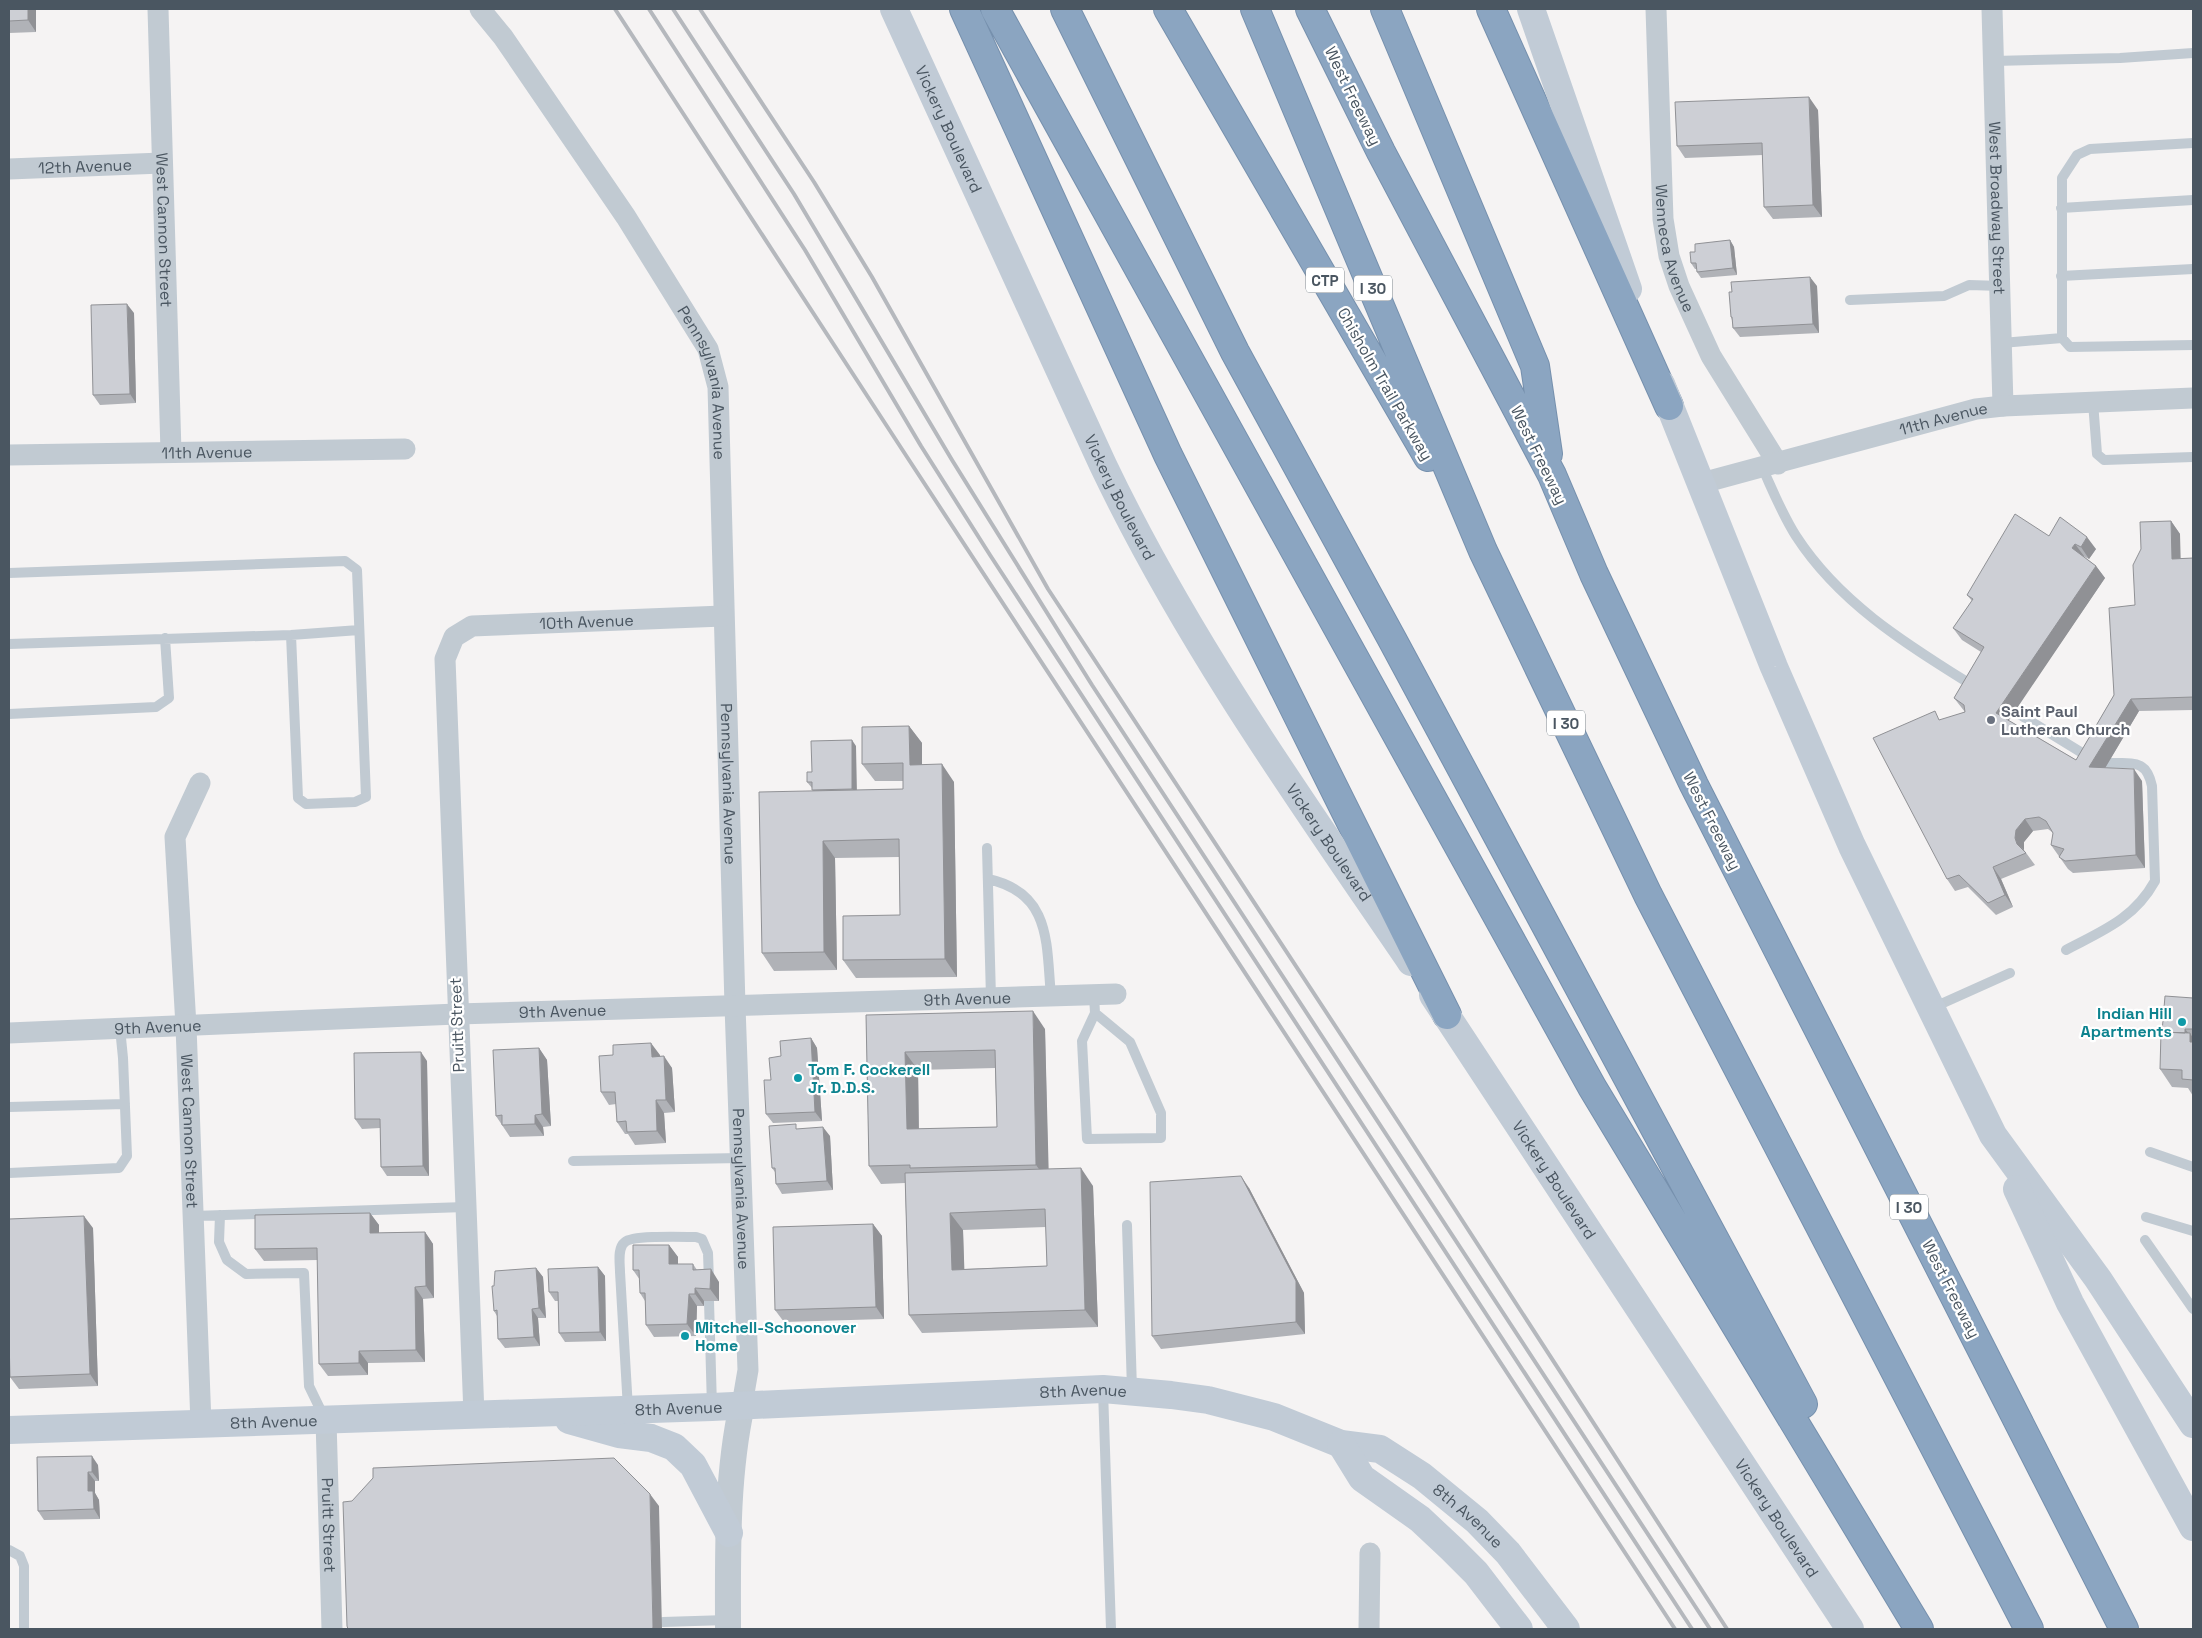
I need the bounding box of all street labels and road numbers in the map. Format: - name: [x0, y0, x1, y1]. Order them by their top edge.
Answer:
- street label: West Freeway: [1320, 43, 1386, 149]
- street label: Vickery Boulevard: [911, 62, 987, 196]
- street label: West Broadway Street: [1985, 121, 2010, 295]
- street label: West Cannon Street: [152, 152, 177, 308]
- street label: 12th Avenue: [38, 154, 132, 178]
- street label: Wenneca Avenue: [1651, 184, 1700, 315]
- road number: CTP: [1306, 268, 1344, 292]
- road number: I 30: [1354, 276, 1392, 300]
- street label: Pennsylvania Avenue: [673, 301, 730, 460]
- street label: Chisholm Trail Parkway: [1333, 304, 1437, 464]
- street label: 11th Avenue: [1897, 397, 1989, 440]
- street label: West Freeway: [1506, 402, 1572, 508]
- street label: Vickery Boulevard: [1080, 431, 1160, 564]
- street label: 11th Avenue: [161, 441, 253, 463]
- street label: 10th Avenue: [539, 609, 634, 634]
- street label: Pennsylvania Avenue: [716, 703, 742, 865]
- road number: I 30: [1547, 710, 1585, 736]
- street label: West Freeway: [1678, 768, 1746, 874]
- street label: Vickery Boulevard: [1282, 779, 1377, 905]
- street label: Pruitt Street: [445, 977, 469, 1073]
- street label: 9th Avenue: [923, 987, 1011, 1010]
- street label: 9th Avenue: [519, 999, 607, 1023]
- street label: 9th Avenue: [114, 1014, 202, 1039]
- street label: West Cannon Street: [177, 1053, 203, 1209]
- street label: Pennsylvania Avenue: [728, 1108, 755, 1270]
- street label: Vickery Boulevard: [1508, 1116, 1601, 1243]
- road number: I 30: [1890, 1194, 1928, 1220]
- street label: West Freeway: [1917, 1236, 1985, 1342]
- street label: 8th Avenue: [1039, 1378, 1128, 1402]
- street label: 8th Avenue: [635, 1396, 723, 1420]
- street label: 8th Avenue: [230, 1409, 318, 1433]
- street label: Vickery Boulevard: [1730, 1455, 1824, 1581]
- street label: Pruitt Street: [317, 1477, 341, 1573]
- street label: 8th Avenue: [1429, 1479, 1508, 1553]

